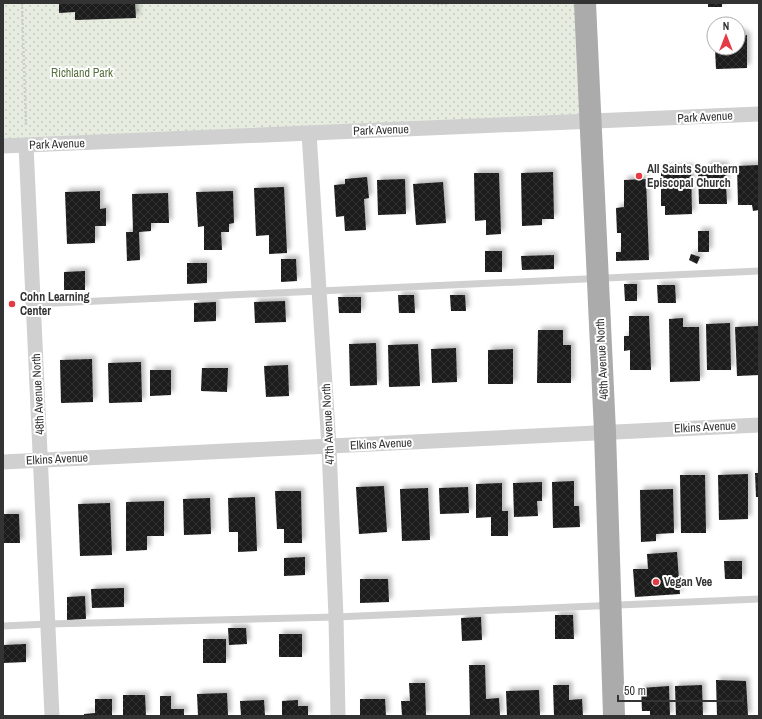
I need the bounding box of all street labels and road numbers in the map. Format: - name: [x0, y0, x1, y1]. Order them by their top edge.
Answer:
- street label: Park Avenue: [677, 108, 733, 126]
- street label: Park Avenue: [353, 121, 409, 139]
- street label: Park Avenue: [29, 135, 85, 153]
- street label: 46th Avenue North: [592, 318, 612, 400]
- street label: 48th Avenue North: [28, 353, 48, 435]
- street label: 47th Avenue North: [318, 383, 338, 465]
- street label: Elkins Avenue: [674, 417, 736, 437]
- street label: Elkins Avenue: [350, 434, 412, 454]
- street label: Elkins Avenue: [26, 449, 88, 469]

